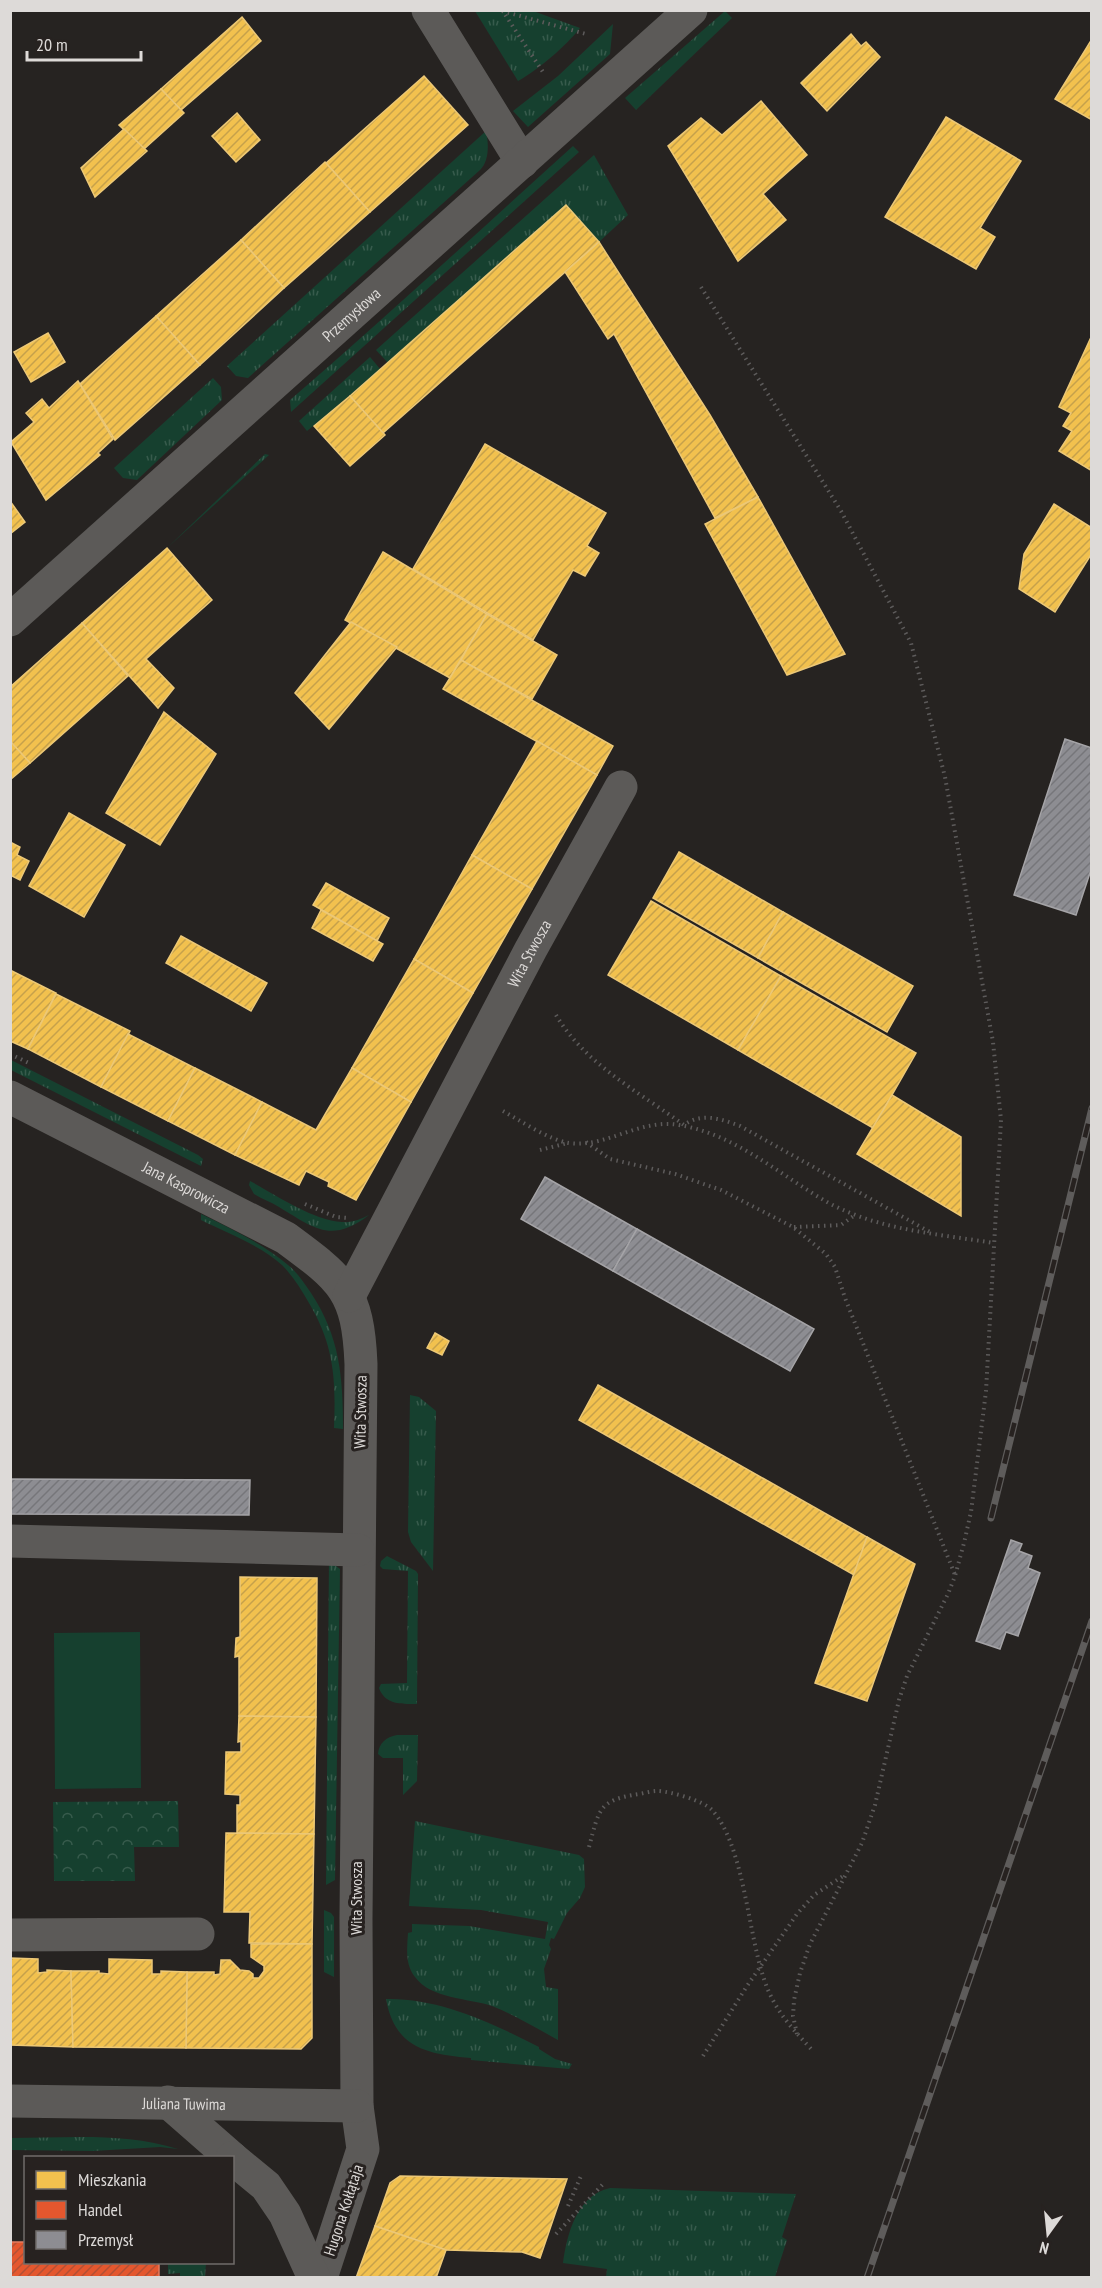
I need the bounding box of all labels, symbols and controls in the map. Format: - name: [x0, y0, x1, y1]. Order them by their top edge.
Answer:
- scale bar: [27, 24, 141, 62]
- text: 20 m: [36, 33, 68, 56]
- street label: Przemysłowa: [318, 283, 385, 346]
- street label: Wita Stwosza: [503, 916, 555, 990]
- street label: Jana Kasprowicza: [138, 1156, 233, 1218]
- street label: Wita Stwosza: [349, 1375, 371, 1449]
- street label: Wita Stwosza: [346, 1861, 366, 1935]
- street label: Juliana Tuwima: [141, 2093, 226, 2114]
- legend: [24, 2156, 234, 2264]
- street label: Hugona Kołłątaja: [319, 2162, 367, 2258]
- text: Mieszkania: [78, 2168, 147, 2191]
- text: Handel: [78, 2198, 123, 2221]
- north arrow: [1018, 2204, 1078, 2264]
- text: Przemysł: [78, 2228, 134, 2251]
- text: N: [1037, 2238, 1051, 2259]

